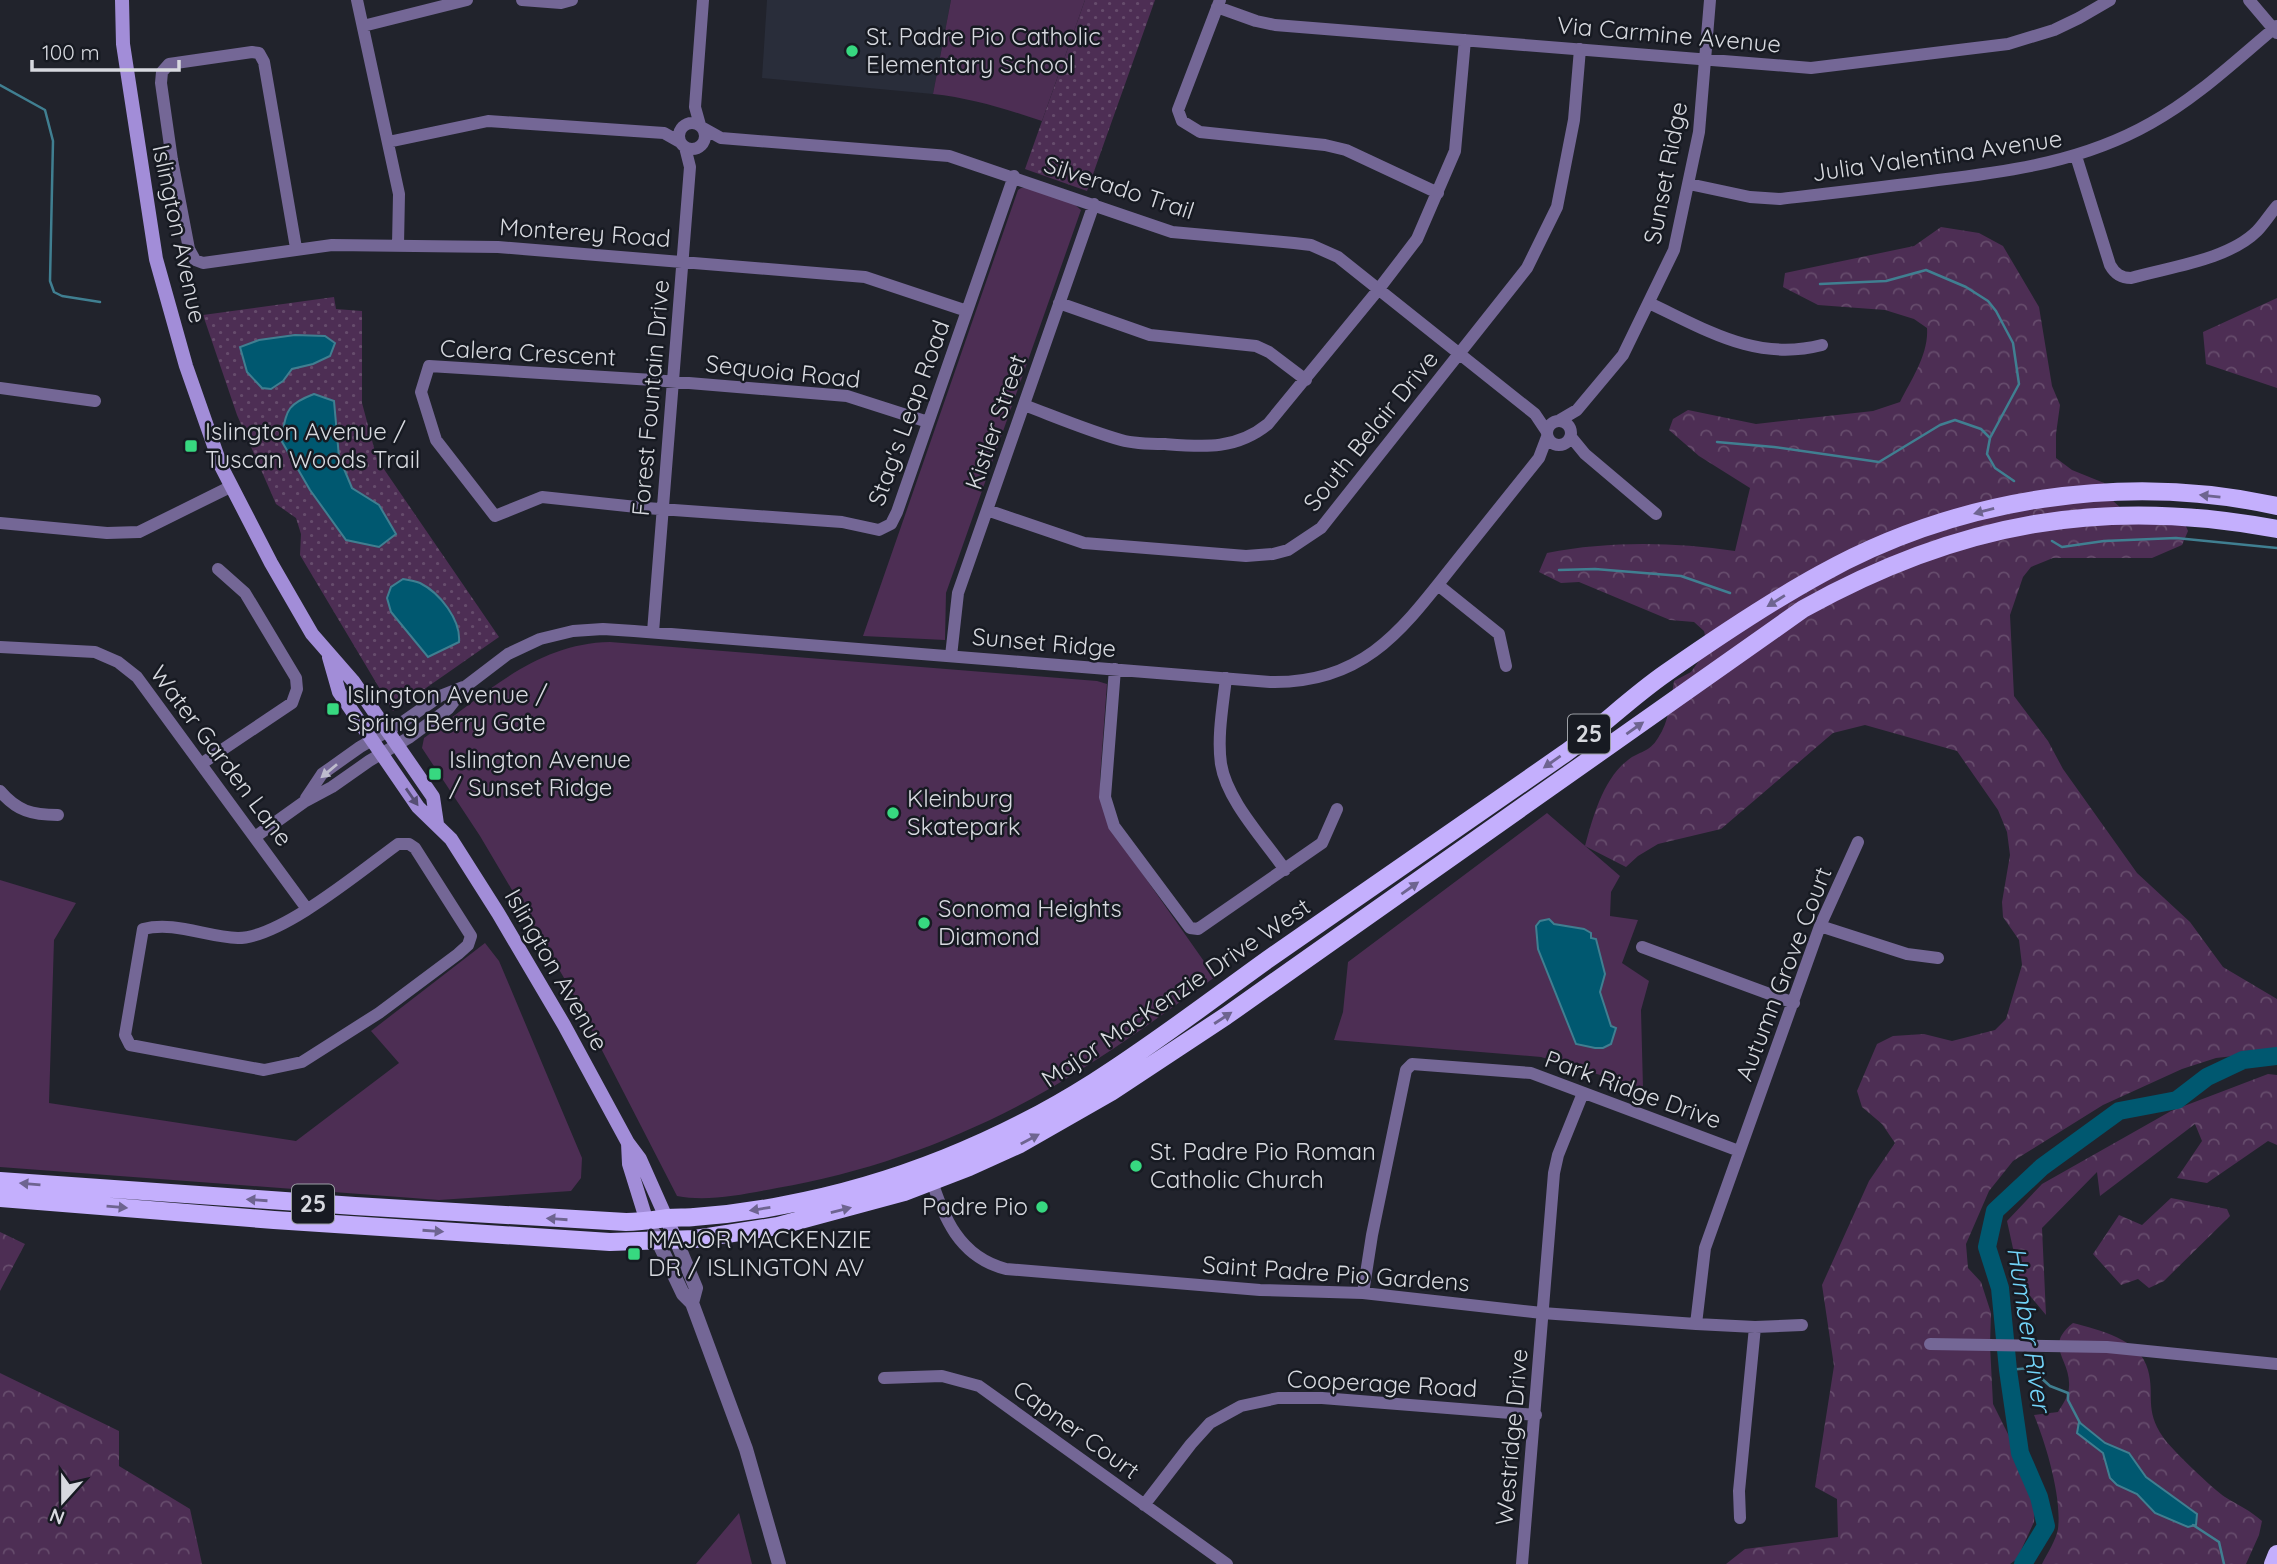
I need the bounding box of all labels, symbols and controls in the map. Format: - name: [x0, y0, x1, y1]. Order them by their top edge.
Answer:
- street label: Via Carmine Avenue: [1556, 9, 1782, 59]
- place label: St. Padre Pio Catholic Elementary School: [866, 21, 1101, 79]
- scale bar: [32, 28, 178, 72]
- text: 100 m: [42, 39, 100, 65]
- marker: St. Padre Pio Catholic Elementary School: [844, 43, 860, 59]
- street label: Sunset Ridge: [1637, 99, 1694, 247]
- street label: Julia Valentina Avenue: [1810, 123, 2064, 187]
- street label: Islington Avenue: [146, 142, 214, 326]
- street label: Silverado Trail: [1040, 149, 1198, 225]
- street label: Monterey Road: [498, 211, 672, 253]
- street label: Forest Fountain Drive: [625, 278, 675, 517]
- street label: Stag's Leap Road: [861, 316, 956, 510]
- street label: Calera Crescent: [439, 332, 617, 372]
- street label: South Belair Drive: [1296, 344, 1444, 517]
- street label: Sequoia Road: [704, 348, 862, 394]
- street label: Kistler Street: [958, 350, 1032, 493]
- place label: Islington Avenue / Tuscan Woods Trail: [205, 416, 420, 474]
- marker: Islington Avenue / Tuscan Woods Trail: [183, 438, 199, 454]
- one-way arrow: [2198, 490, 2220, 501]
- one-way arrow: [1973, 506, 1995, 517]
- one-way arrow: [1766, 594, 1786, 607]
- street label: Sunset Ridge: [971, 621, 1117, 663]
- street label: Water Garden Lane: [144, 659, 300, 852]
- place label: Islington Avenue / Spring Berry Gate: [347, 679, 548, 737]
- marker: Islington Avenue / Spring Berry Gate: [325, 701, 341, 717]
- road number: 25: [1568, 714, 1610, 754]
- one-way arrow: [1626, 721, 1644, 735]
- place label: Islington Avenue / Sunset Ridge: [449, 744, 631, 802]
- one-way arrow: [1543, 755, 1561, 769]
- one-way arrow: [320, 763, 337, 778]
- marker: Islington Avenue / Sunset Ridge: [427, 766, 443, 782]
- place label: Kleinburg Skatepark: [907, 783, 1021, 841]
- one-way arrow: [405, 788, 419, 806]
- marker: Kleinburg Skatepark: [885, 805, 901, 821]
- street label: Autumn Grove Court: [1728, 862, 1838, 1085]
- one-way arrow: [1401, 881, 1419, 895]
- street label: Islington Avenue: [498, 883, 615, 1056]
- street label: Major MacKenzie Drive West: [1035, 891, 1316, 1094]
- place label: Sonoma Heights Diamond: [938, 893, 1122, 951]
- marker: Sonoma Heights Diamond: [916, 915, 932, 931]
- one-way arrow: [1214, 1011, 1232, 1025]
- street label: Park Ridge Drive: [1541, 1043, 1726, 1135]
- one-way arrow: [1021, 1133, 1041, 1145]
- place label: St. Padre Pio Roman Catholic Church: [1150, 1136, 1376, 1194]
- marker: St. Padre Pio Roman Catholic Church: [1128, 1158, 1144, 1174]
- one-way arrow: [19, 1178, 41, 1189]
- road number: 25: [292, 1184, 334, 1224]
- place label: Padre Pio: [922, 1191, 1028, 1221]
- one-way arrow: [246, 1194, 268, 1205]
- marker: Padre Pio: [1034, 1199, 1050, 1215]
- one-way arrow: [106, 1202, 128, 1213]
- one-way arrow: [748, 1204, 770, 1215]
- one-way arrow: [830, 1204, 852, 1215]
- one-way arrow: [546, 1214, 568, 1225]
- place label: MAJOR MACKENZIE DR / ISLINGTON AV: [648, 1224, 871, 1282]
- one-way arrow: [422, 1226, 444, 1237]
- water label: Humber River: [2000, 1244, 2059, 1416]
- marker: MAJOR MACKENZIE DR / ISLINGTON AV: [626, 1246, 642, 1262]
- street label: Saint Padre Pio Gardens: [1201, 1249, 1471, 1297]
- street label: Westridge Drive: [1488, 1347, 1534, 1526]
- street label: Cooperage Road: [1286, 1363, 1478, 1403]
- street label: Capner Court: [1007, 1373, 1146, 1485]
- north arrow: [28, 1466, 98, 1536]
- text: N: [46, 1503, 68, 1531]

